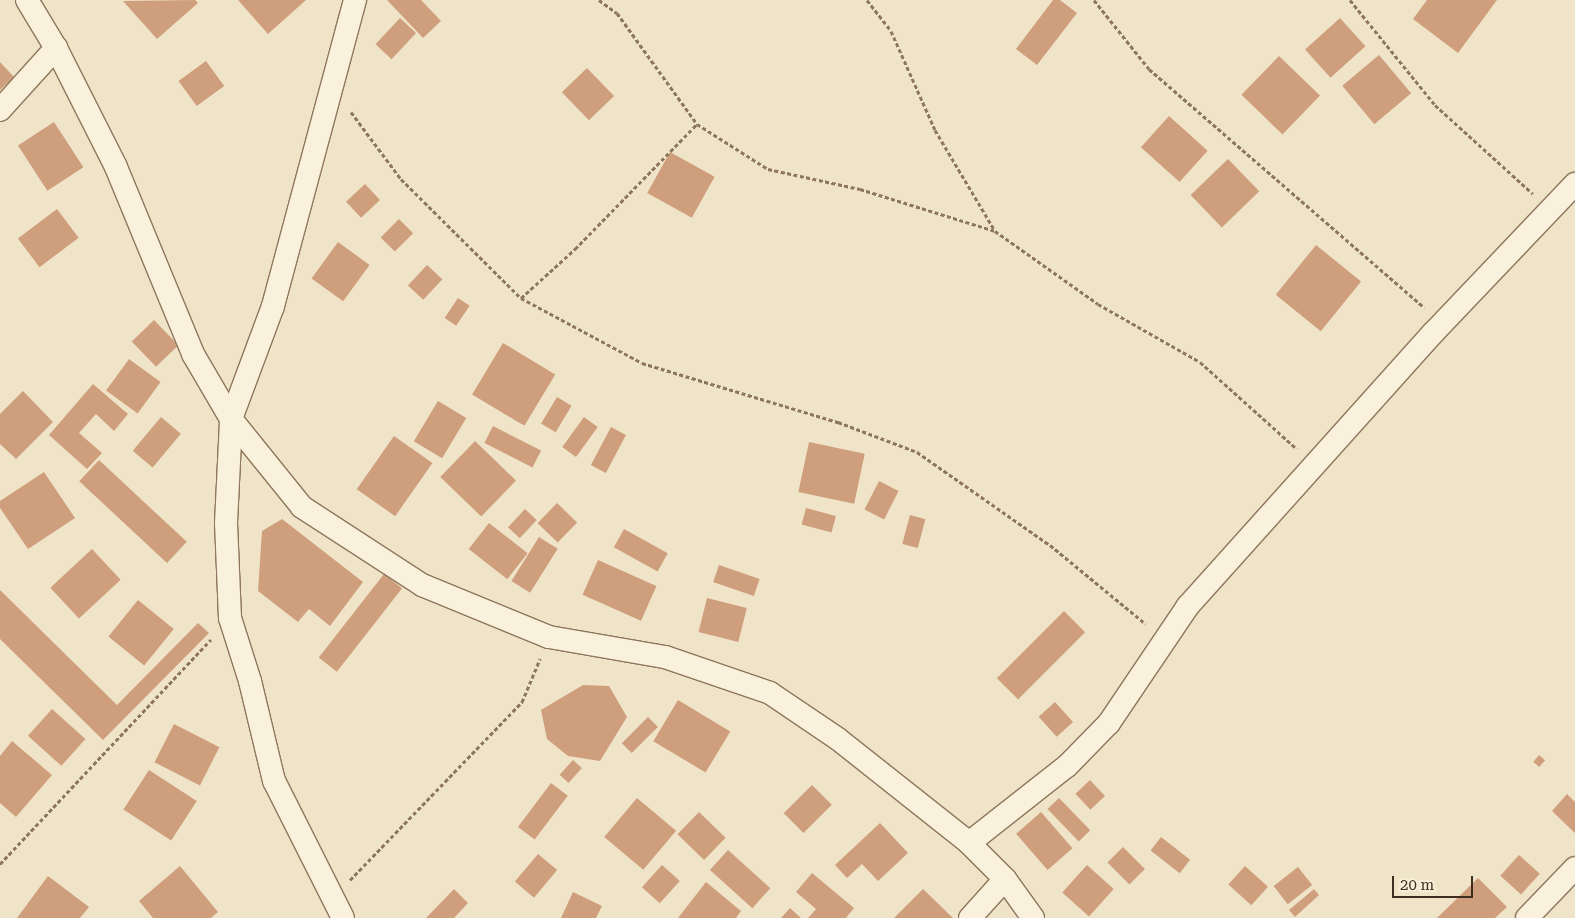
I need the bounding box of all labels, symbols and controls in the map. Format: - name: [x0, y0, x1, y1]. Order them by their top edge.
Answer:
- scale bar: [1395, 866, 1476, 898]
- text: 20 m: [1400, 876, 1434, 894]

